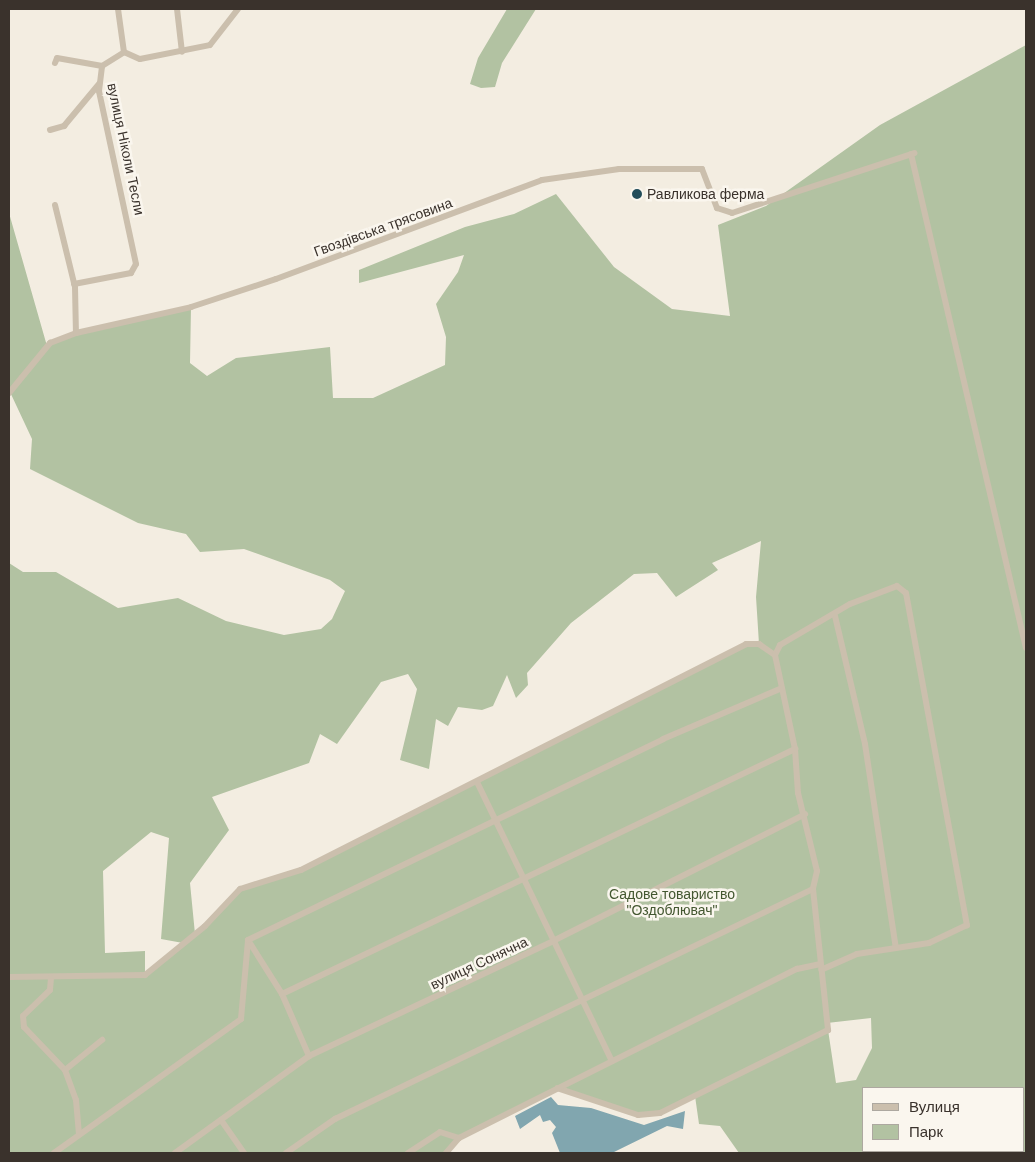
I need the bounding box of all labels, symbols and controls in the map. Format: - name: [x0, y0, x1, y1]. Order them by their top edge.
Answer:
- street label: вулиця Ніколи Тесли: [104, 81, 148, 217]
- place label: Равликова ферма: [647, 186, 764, 202]
- marker: Равликова ферма: [631, 188, 643, 200]
- street label: Гвоздівська трясовина: [311, 194, 455, 260]
- park label: Садове товариство "Оздоблювач": [609, 886, 735, 919]
- street label: вулиця Сонячна: [428, 933, 530, 993]
- legend: [862, 1087, 1025, 1152]
- text: Вулиця: [909, 1098, 960, 1115]
- text: Парк: [909, 1123, 943, 1140]

